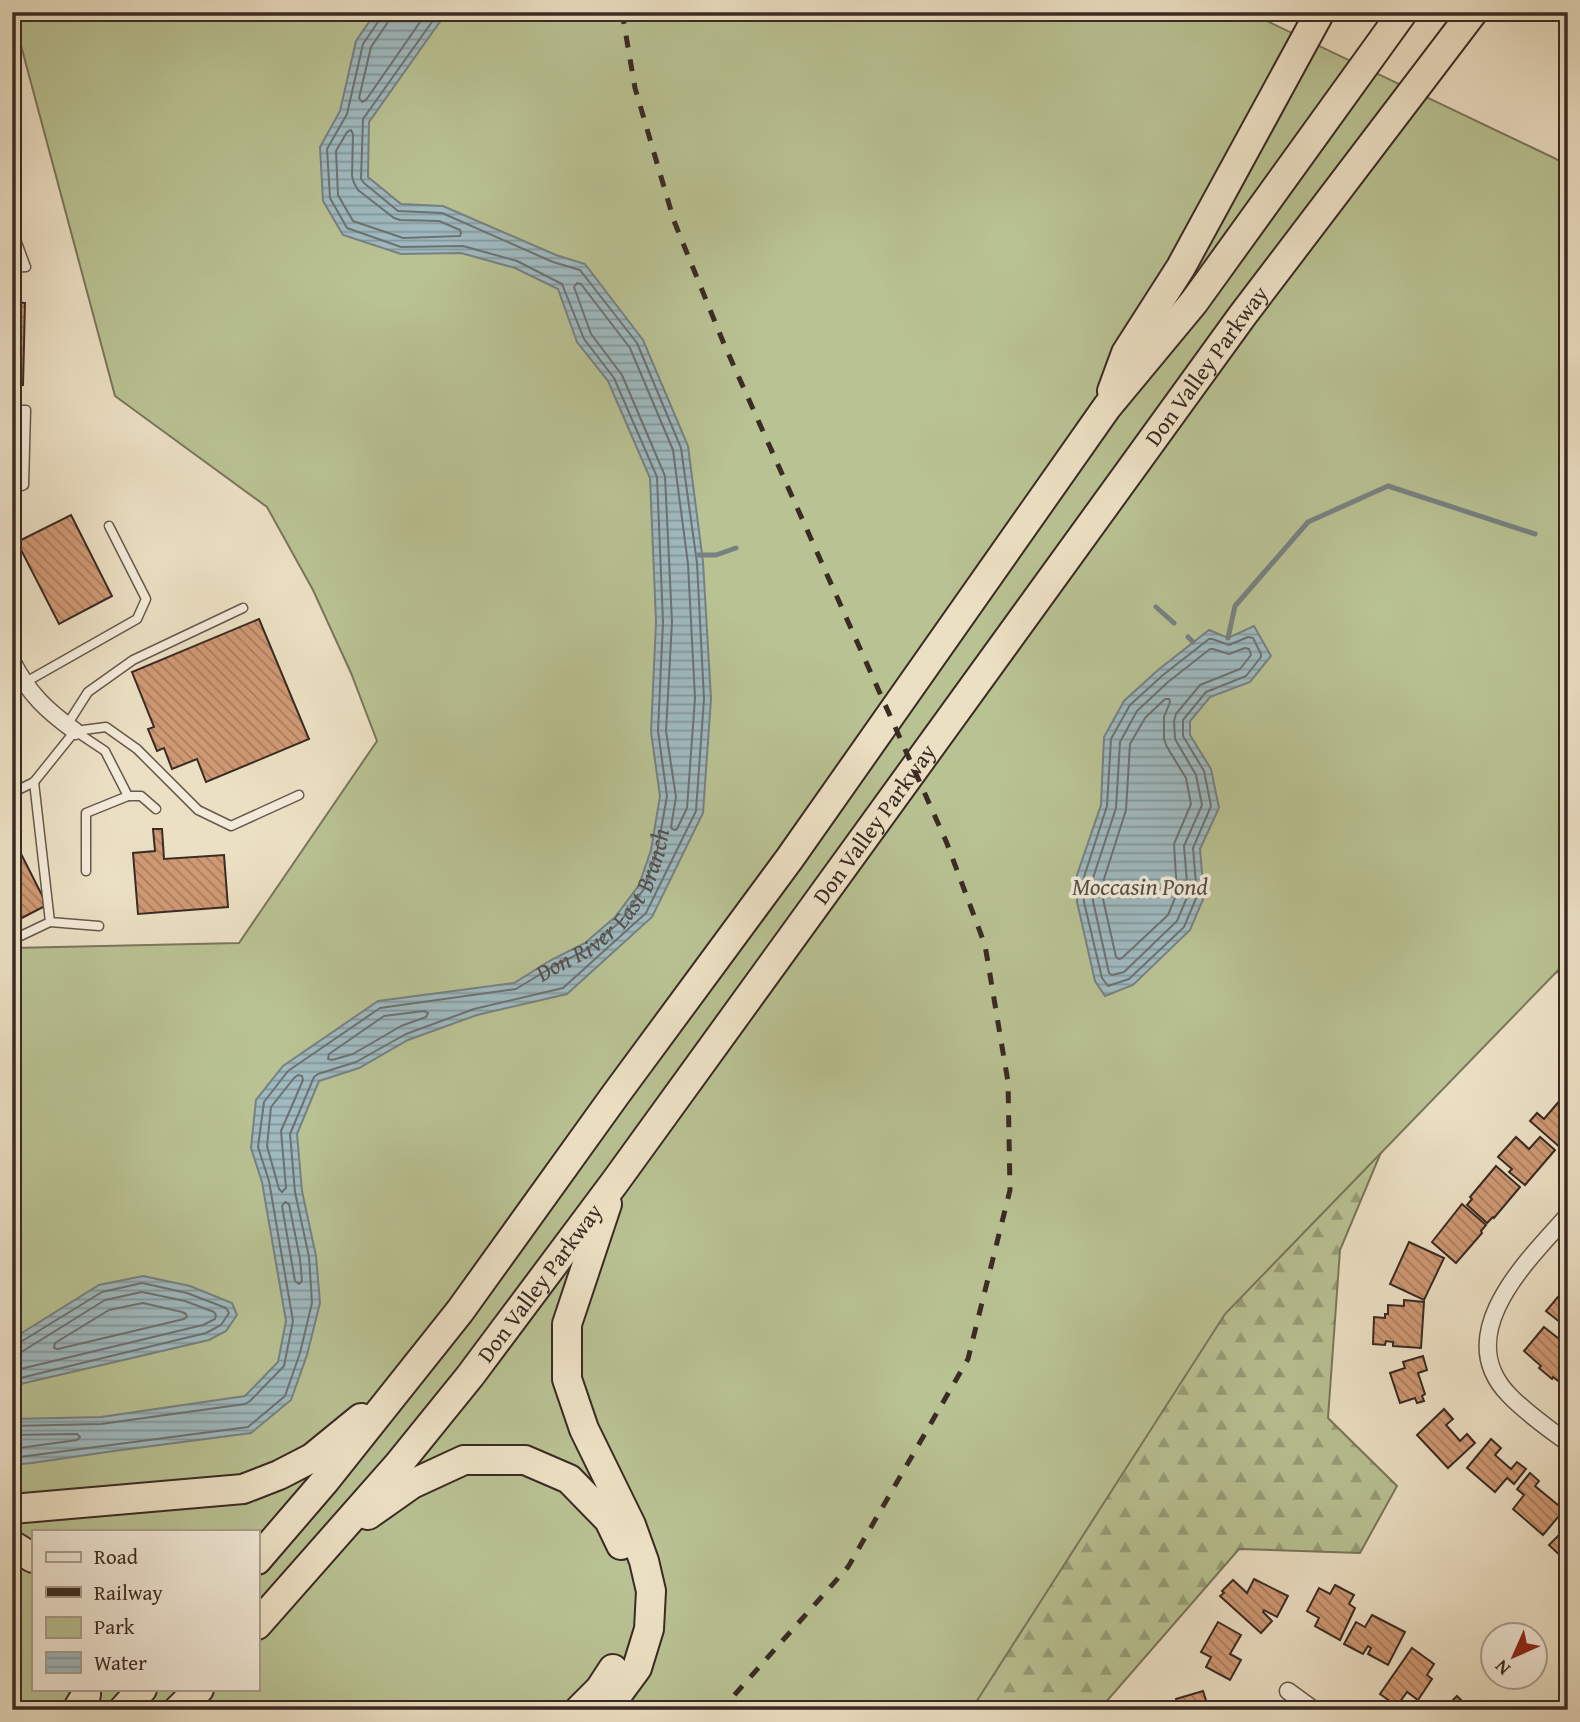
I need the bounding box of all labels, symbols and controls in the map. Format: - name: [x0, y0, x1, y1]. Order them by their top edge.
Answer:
- street label: Don Valley Parkway: [1136, 278, 1276, 452]
- street label: Don Valley Parkway: [804, 736, 944, 911]
- water label: Don River East Branch: [528, 825, 678, 991]
- water label: Moccasin Pond: [1072, 869, 1208, 904]
- street label: Don Valley Parkway: [469, 1196, 610, 1369]
- legend: [32, 1530, 259, 1690]
- text: Road: [94, 1541, 139, 1572]
- text: Railway: [94, 1577, 163, 1608]
- text: Park: [94, 1611, 135, 1642]
- north arrow: [1478, 1620, 1548, 1690]
- text: Water: [94, 1647, 147, 1678]
- text: N: [1487, 1653, 1516, 1682]

